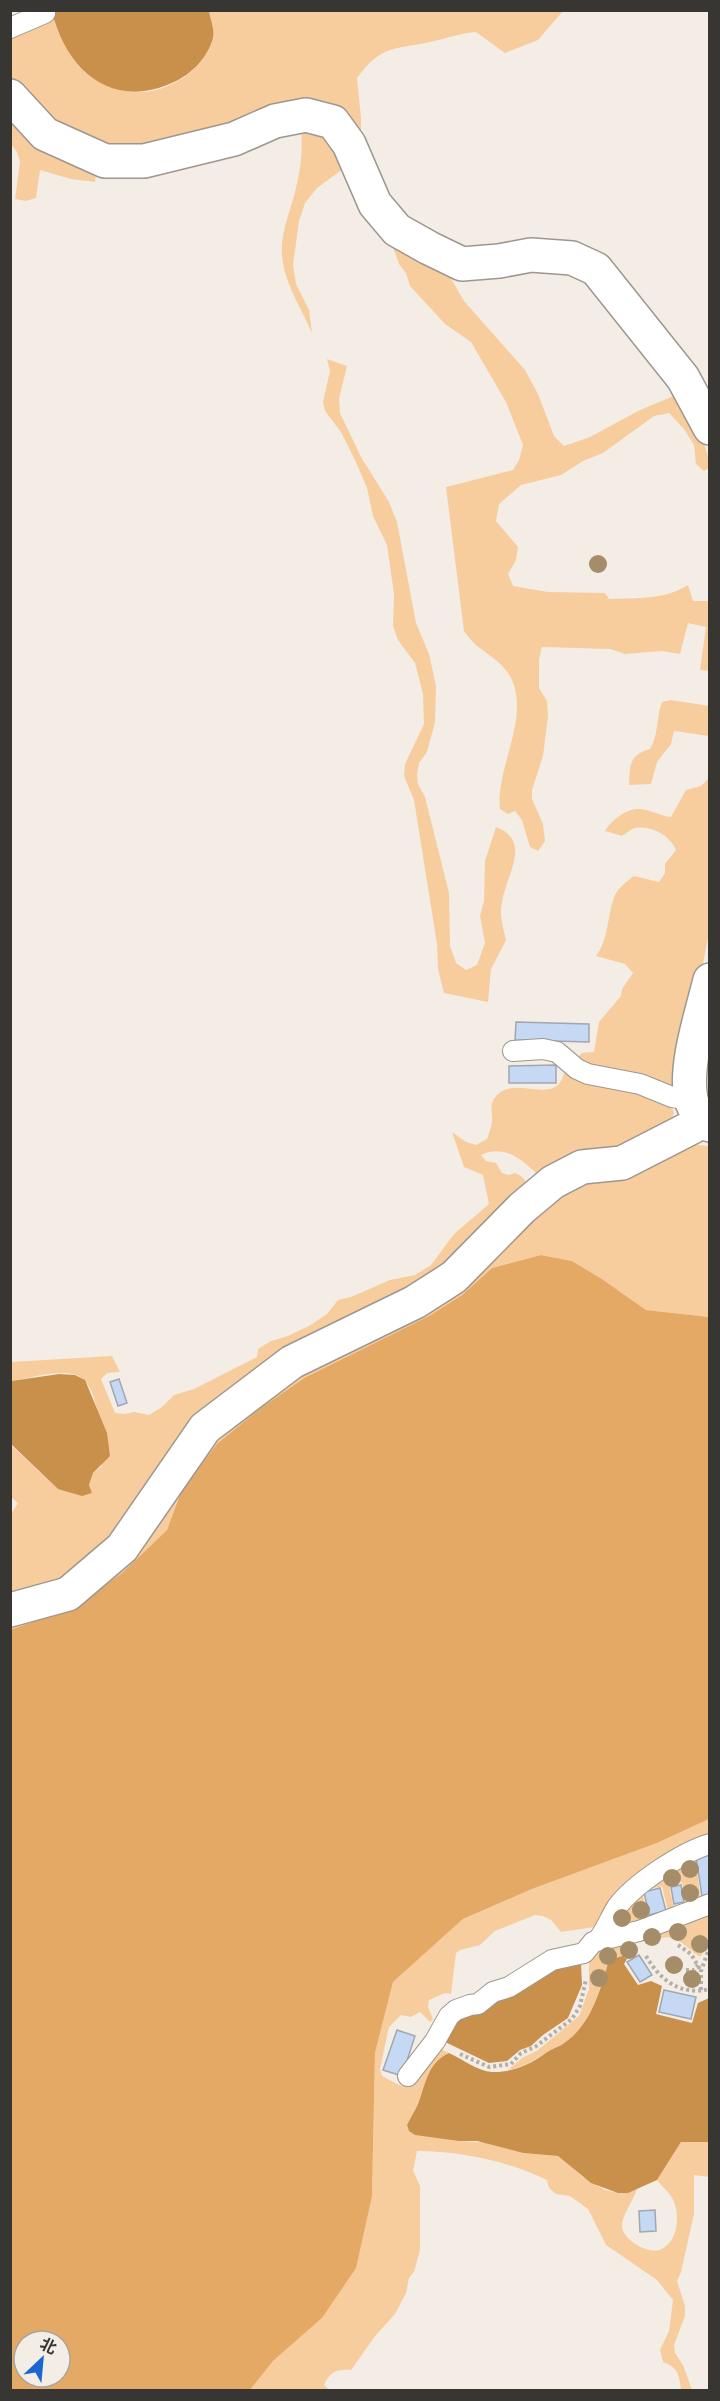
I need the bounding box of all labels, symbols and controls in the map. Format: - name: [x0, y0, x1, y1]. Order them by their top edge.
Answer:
- north arrow: [12, 2329, 72, 2389]
- text: 北: [36, 2332, 61, 2360]

